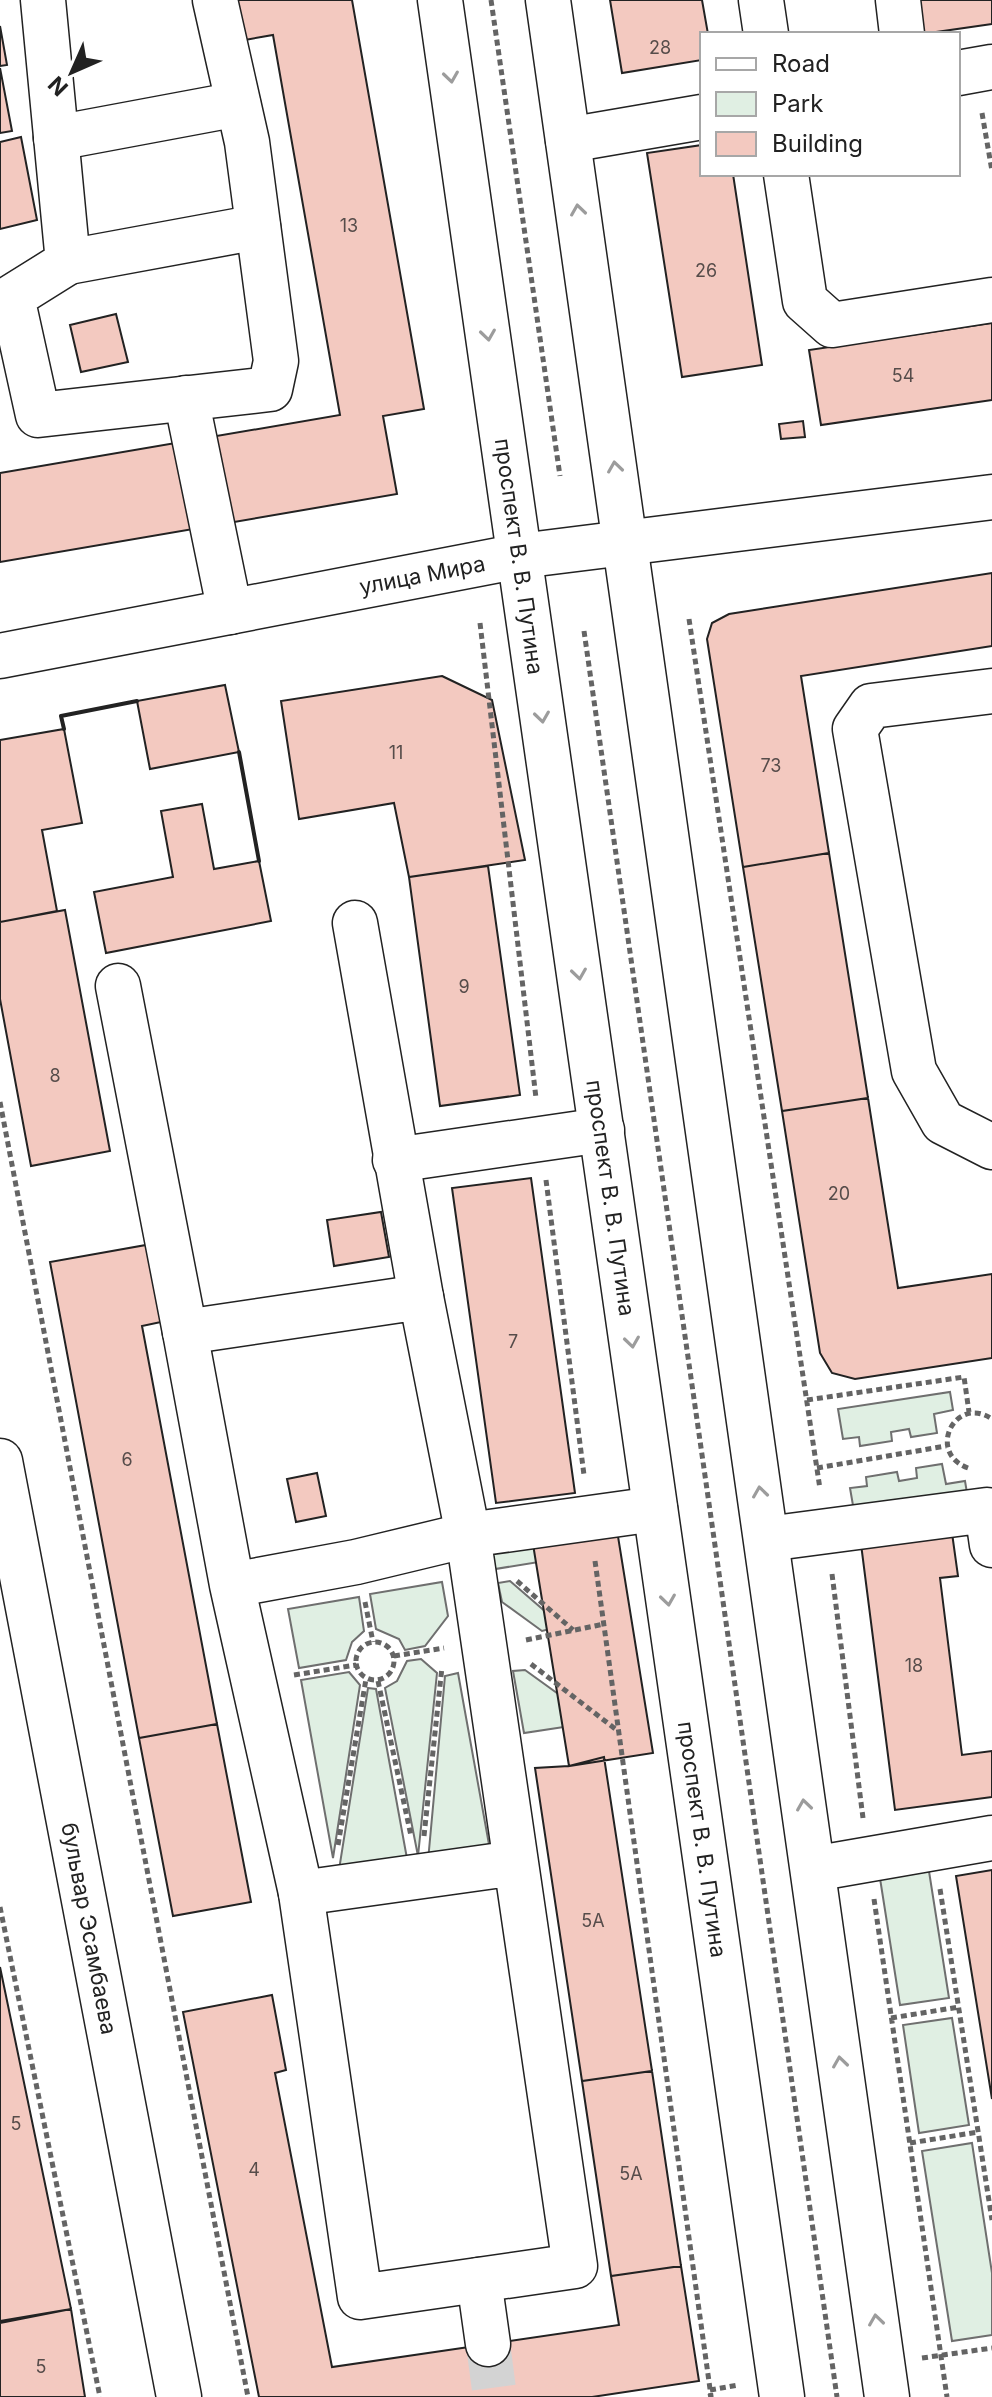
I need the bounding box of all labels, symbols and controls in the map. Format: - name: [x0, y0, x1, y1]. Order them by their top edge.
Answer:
- north arrow: [32, 32, 112, 112]
- legend: [700, 32, 960, 176]
- house number: 28: [649, 37, 671, 58]
- text: Road: [772, 49, 830, 78]
- one-way arrow: [442, 70, 459, 84]
- text: N: [43, 71, 73, 101]
- text: Park: [772, 89, 823, 118]
- text: Building: [772, 129, 863, 158]
- one-way arrow: [570, 203, 587, 217]
- house number: 13: [340, 215, 358, 236]
- house number: 26: [695, 260, 717, 281]
- one-way arrow: [479, 328, 496, 341]
- house number: 54: [892, 365, 914, 386]
- street label: проспект В. В. Путина: [490, 437, 549, 676]
- one-way arrow: [607, 460, 624, 474]
- street label: улица Мира: [357, 550, 487, 600]
- one-way arrow: [533, 710, 550, 724]
- house number: 11: [389, 742, 403, 763]
- house number: 73: [760, 755, 782, 776]
- one-way arrow: [570, 967, 587, 981]
- house number: 9: [458, 976, 470, 997]
- house number: 8: [49, 1065, 61, 1086]
- street label: проспект В. В. Путина: [581, 1078, 641, 1318]
- house number: 20: [828, 1183, 850, 1204]
- house number: 7: [508, 1331, 518, 1352]
- one-way arrow: [623, 1335, 640, 1349]
- house number: 6: [121, 1449, 133, 1470]
- one-way arrow: [752, 1485, 769, 1499]
- one-way arrow: [659, 1593, 676, 1607]
- house number: 18: [905, 1655, 923, 1676]
- street label: проспект В. В. Путина: [673, 1720, 732, 1959]
- one-way arrow: [796, 1798, 813, 1812]
- street label: бульвар Эсамбаева: [56, 1820, 122, 2037]
- house number: 5А: [581, 1910, 605, 1931]
- one-way arrow: [832, 2055, 849, 2069]
- house number: 5: [11, 2113, 21, 2134]
- house number: 4: [248, 2159, 260, 2180]
- house number: 5А: [619, 2163, 643, 2184]
- one-way arrow: [868, 2313, 885, 2327]
- house number: 5: [36, 2356, 46, 2377]

